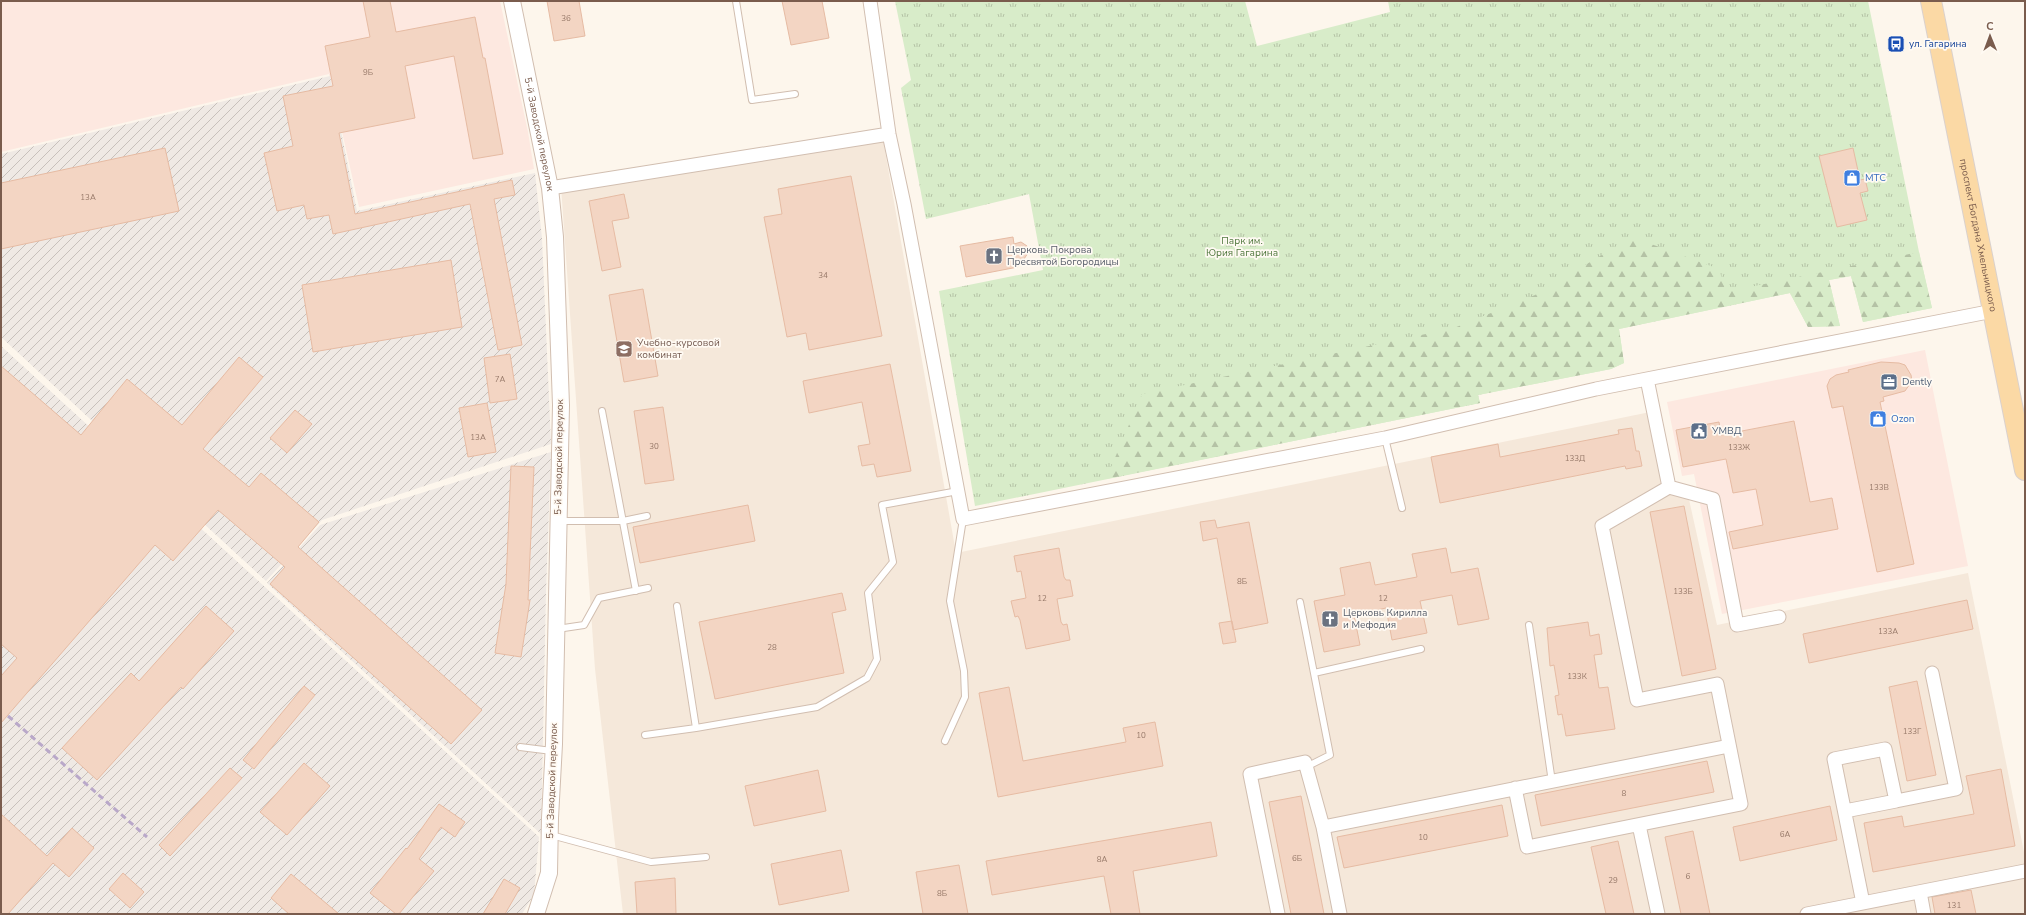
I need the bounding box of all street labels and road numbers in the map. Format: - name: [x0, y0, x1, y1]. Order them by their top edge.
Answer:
- street label: 5-й Заводской переулок: [521, 76, 557, 193]
- street label: проспект Богдана Хмельницкого: [1956, 158, 2000, 313]
- street label: 5-й Заводской переулок: [551, 398, 567, 515]
- street label: 5-й Заводской переулок: [543, 722, 561, 839]

